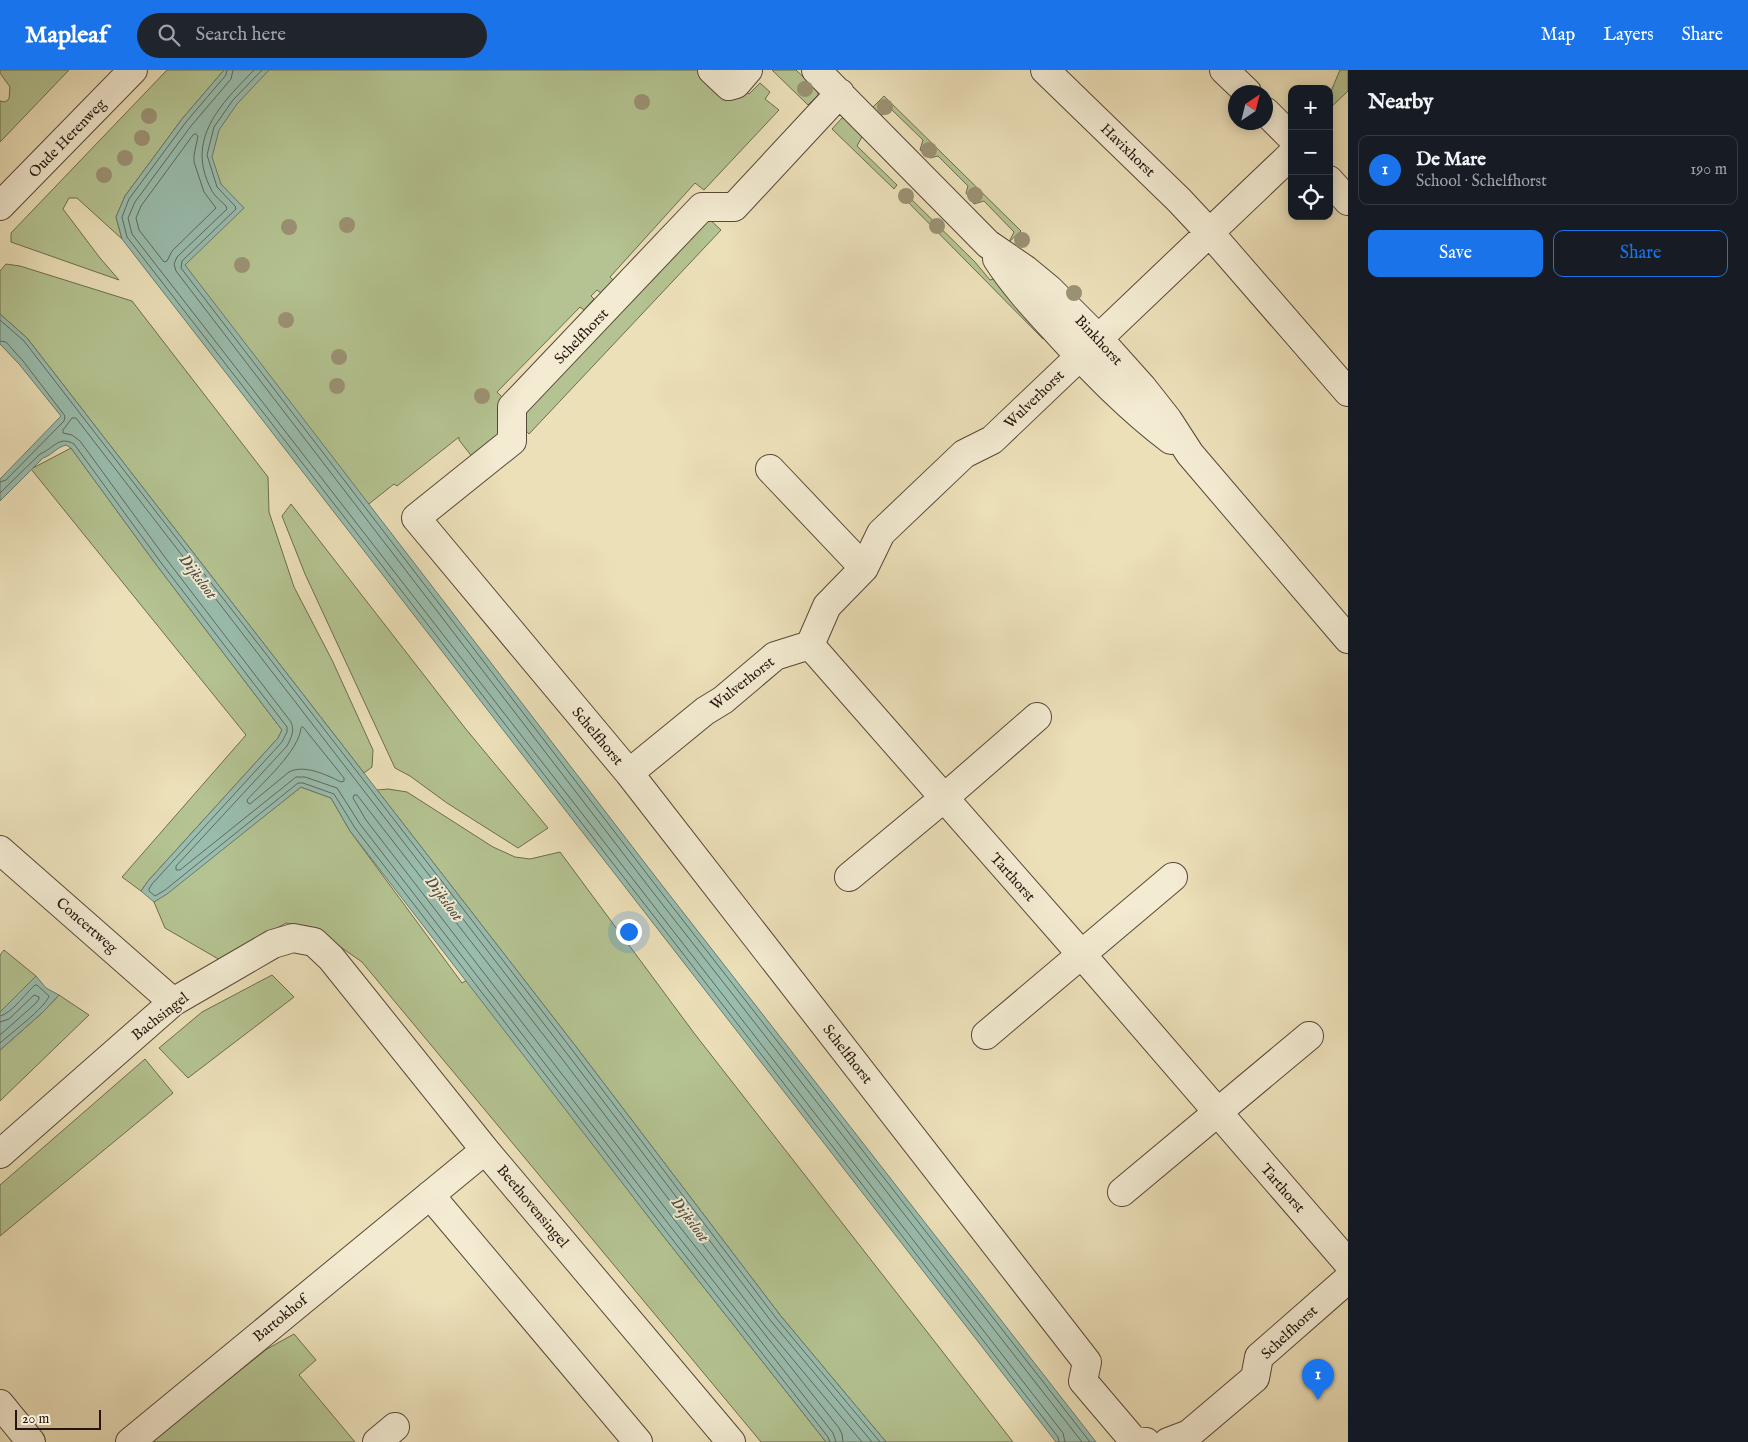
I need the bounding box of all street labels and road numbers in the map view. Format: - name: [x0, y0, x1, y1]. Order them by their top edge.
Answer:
- street label: Oude Herenweg: [25, 94, 111, 182]
- street label: Havixhorst: [1096, 120, 1159, 181]
- street label: Schelfhorst: [550, 304, 613, 368]
- street label: Binkhorst: [1071, 311, 1127, 369]
- street label: Wulverhorst: [1000, 366, 1068, 433]
- street label: Wulverhorst: [706, 652, 778, 714]
- street label: Schelfhorst: [568, 703, 628, 769]
- street label: Tarthorst: [986, 849, 1039, 906]
- street label: Concertweg: [52, 893, 122, 958]
- street label: Bachsingel: [128, 988, 193, 1045]
- street label: Schelfhorst: [818, 1021, 877, 1088]
- street label: Tarthorst: [1256, 1160, 1309, 1217]
- street label: Beethovensingel: [492, 1161, 573, 1252]
- street label: Bartokhof: [249, 1289, 313, 1346]
- street label: Schelfhorst: [1257, 1301, 1322, 1363]

